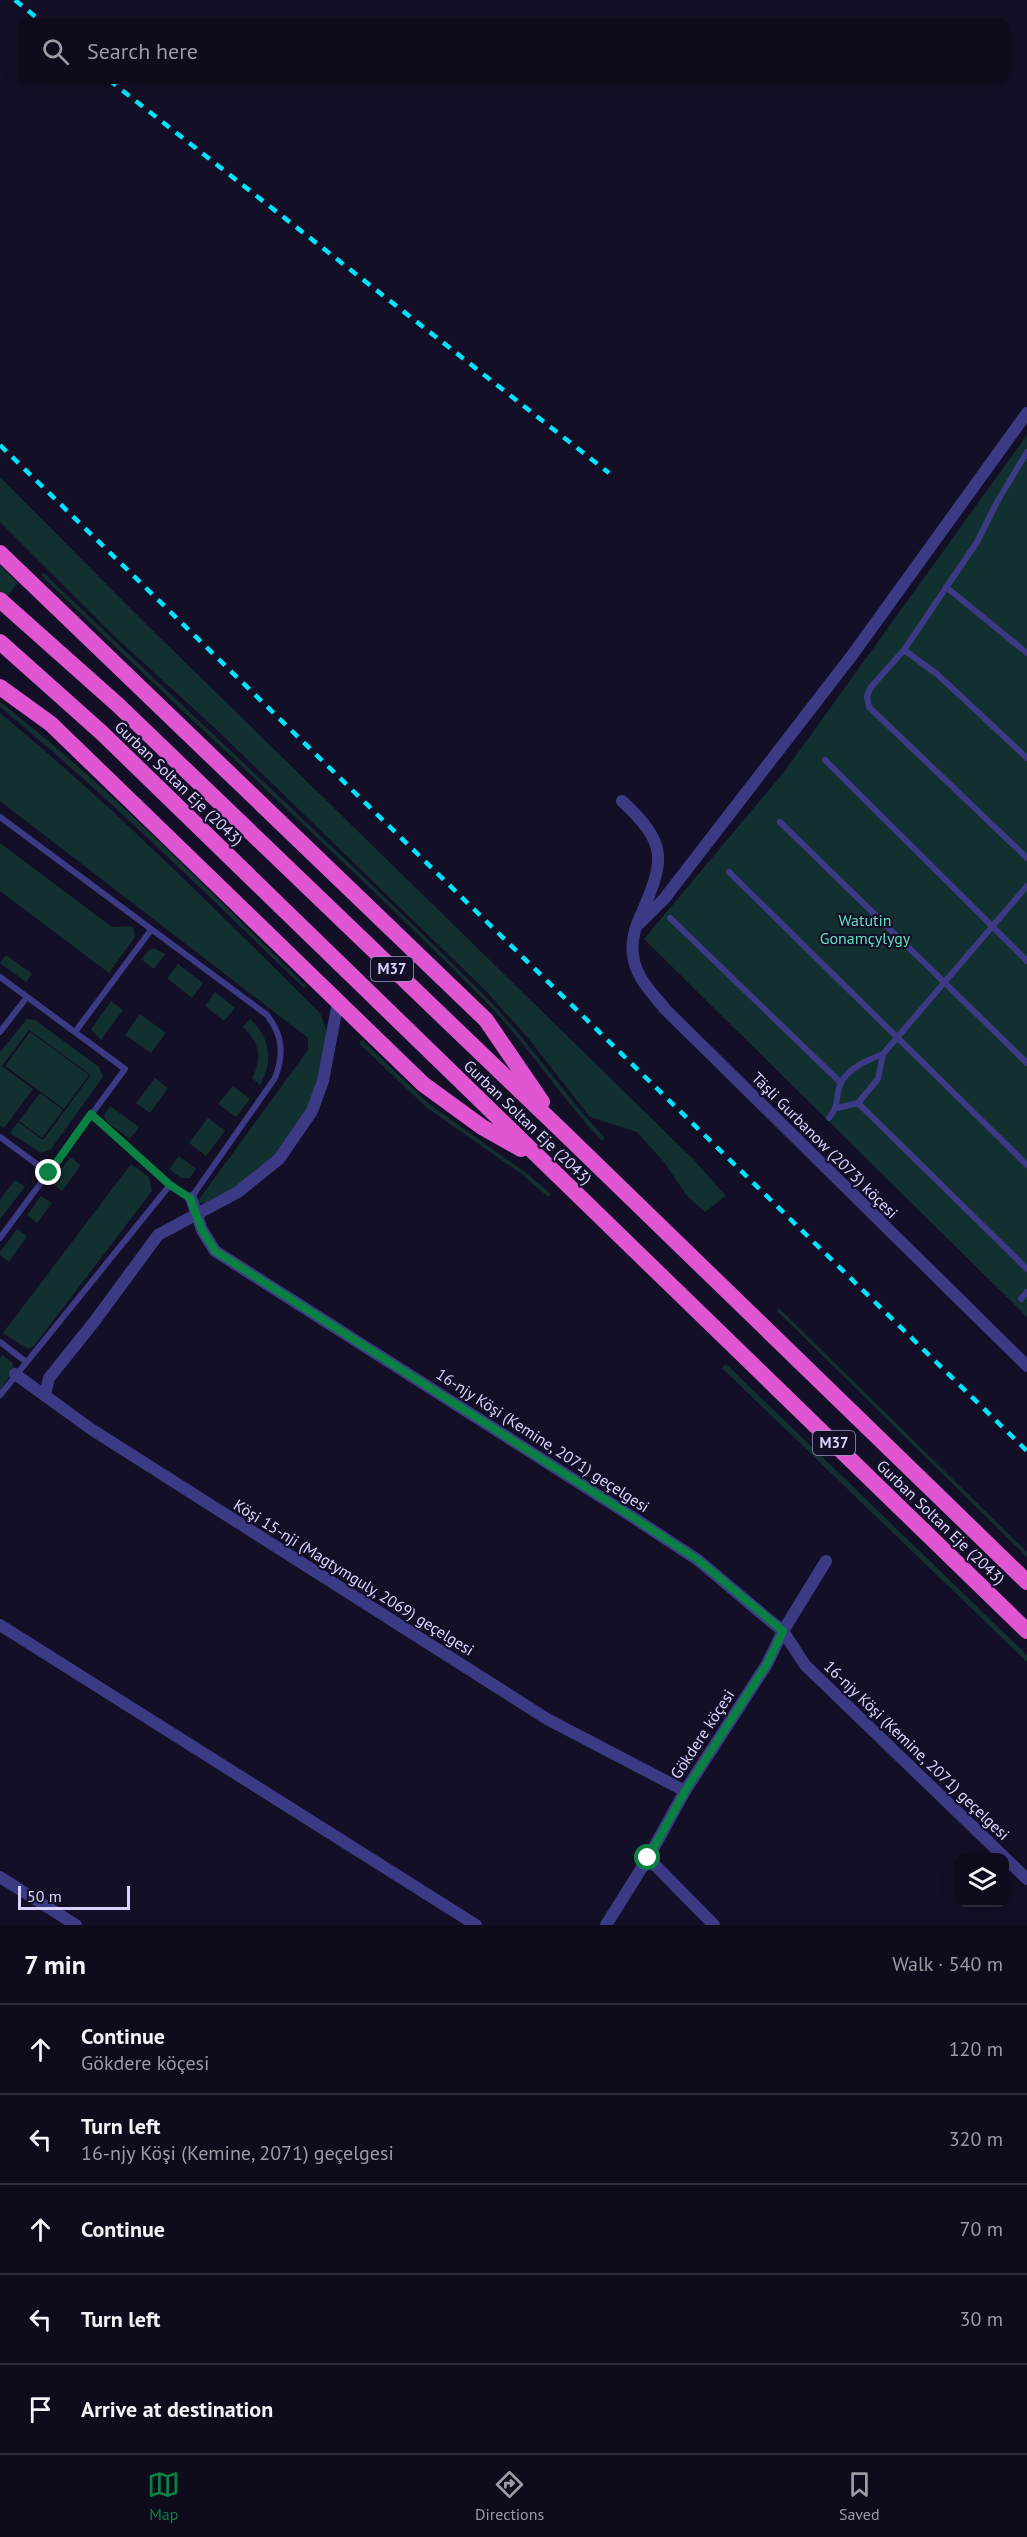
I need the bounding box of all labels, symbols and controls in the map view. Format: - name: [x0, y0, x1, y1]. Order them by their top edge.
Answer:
- search box: [18, 18, 1009, 84]
- icon: search: [39, 35, 72, 68]
- text: Search here: [87, 37, 198, 65]
- street label: Gurban Soltan Eje (2043): [111, 717, 247, 849]
- park label: Watutin Gonamçylygy: [820, 910, 911, 948]
- road number: M37: [371, 957, 413, 981]
- street label: Gurban Soltan Eje (2043): [460, 1056, 596, 1188]
- street label: Täşli Gurbanow (2073) köçesi: [748, 1068, 902, 1222]
- route end: [35, 1159, 61, 1185]
- street label: 16-njy Köşi (Kemine, 2071) geçelgesi: [433, 1363, 653, 1517]
- road number: M37: [813, 1431, 855, 1455]
- street label: Gurban Soltan Eje (2043): [873, 1456, 1009, 1588]
- street label: Köşi 15-nji (Magtymguly, 2069) geçelgesi: [230, 1494, 478, 1660]
- street label: 16-njy Köşi (Kemine, 2071) geçelgesi: [820, 1656, 1014, 1844]
- street label: Gökdere köçesi: [666, 1686, 738, 1782]
- route start: [634, 1844, 660, 1870]
- map controls: [955, 1853, 1009, 1907]
- button: layers: [955, 1853, 1009, 1907]
- scale bar: [18, 1883, 130, 1910]
- text: 50 m: [27, 1886, 62, 1906]
- text: 7 min: [24, 1948, 86, 1981]
- text: Walk · 540 m: [892, 1951, 1003, 1977]
- text: Continue: [81, 2022, 165, 2050]
- icon: ahead: [24, 2033, 57, 2066]
- text: 120 m: [949, 2036, 1003, 2062]
- text: Gökdere köçesi: [81, 2050, 209, 2076]
- text: Turn left: [81, 2112, 161, 2140]
- icon: left: [24, 2123, 57, 2156]
- text: 320 m: [949, 2126, 1003, 2152]
- text: 16-njy Köşi (Kemine, 2071) geçelgesi: [81, 2140, 394, 2166]
- icon: ahead: [24, 2213, 57, 2246]
- text: Continue: [81, 2215, 165, 2243]
- text: 70 m: [960, 2216, 1003, 2242]
- icon: left: [24, 2303, 57, 2336]
- text: Turn left: [81, 2305, 161, 2333]
- text: 30 m: [960, 2306, 1003, 2332]
- icon: arrive: [24, 2393, 57, 2426]
- text: Arrive at destination: [81, 2395, 273, 2423]
- tab: Map: [147, 2468, 180, 2524]
- tab: Directions: [475, 2468, 544, 2524]
- tab: Saved: [839, 2468, 880, 2524]

